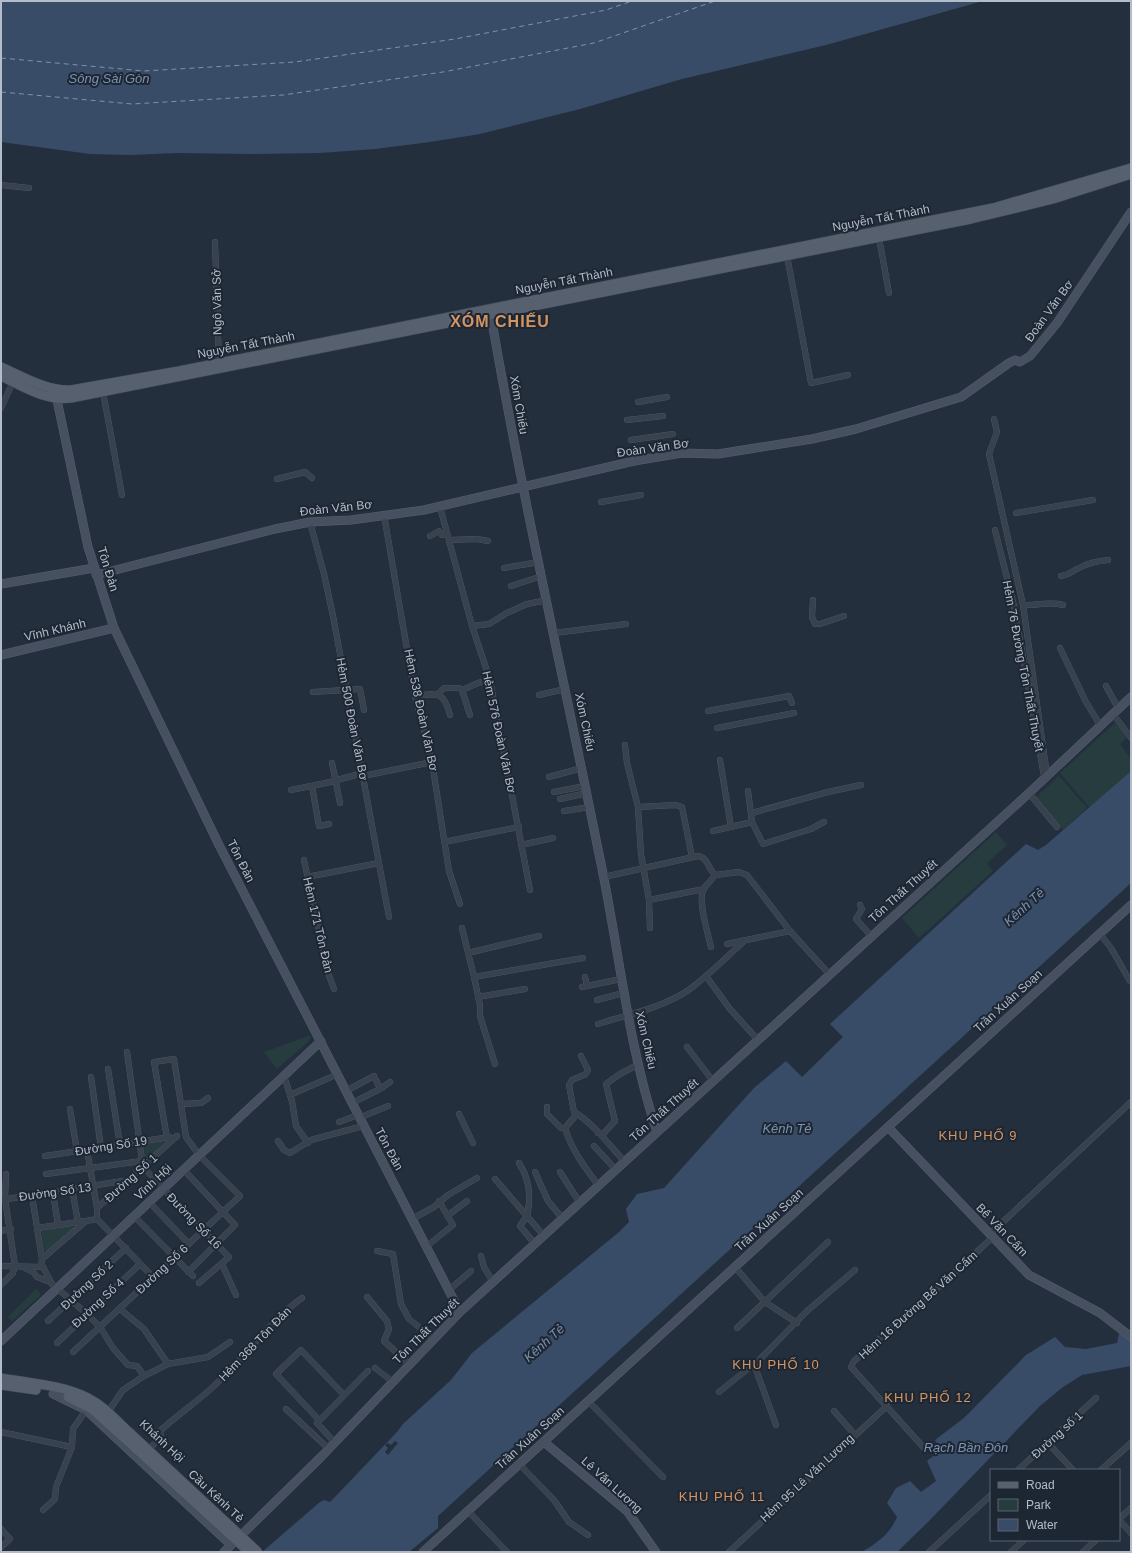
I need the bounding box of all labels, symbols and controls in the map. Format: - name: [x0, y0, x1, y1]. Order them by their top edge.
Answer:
- water label: Sông Sài Gòn: [69, 71, 149, 86]
- street label: Nguyễn Tất Thành: [831, 201, 931, 234]
- street label: Nguyễn Tất Thành: [514, 264, 614, 297]
- street label: Ngô Văn Sở: [209, 269, 225, 335]
- street label: Đoàn Văn Bơ: [1022, 277, 1076, 344]
- district label: XÓM CHIẾU: [450, 312, 550, 330]
- street label: Nguyễn Tất Thành: [196, 328, 296, 361]
- street label: Xóm Chiếu: [507, 375, 531, 435]
- street label: Đoàn Văn Bơ: [616, 436, 690, 460]
- street label: Đoàn Văn Bơ: [299, 497, 373, 519]
- street label: Tôn Đản: [95, 545, 121, 593]
- street label: Hẻm 76 Đường Tôn Thất Thuyết: [1000, 579, 1047, 753]
- street label: Vĩnh Khánh: [23, 616, 87, 644]
- street label: Hẻm 538 Đoàn Văn Bơ: [401, 648, 441, 773]
- street label: Hẻm 500 Đoàn Văn Bơ: [333, 657, 371, 782]
- street label: Hẻm 576 Đoàn Văn Bơ: [479, 670, 519, 795]
- street label: Xóm Chiếu: [572, 692, 598, 752]
- street label: Tôn Đản: [224, 837, 258, 885]
- street label: Tôn Thất Thuyết: [866, 856, 941, 926]
- street label: Hẻm 171 Tôn Đản: [300, 876, 336, 974]
- water label: Kênh Tẻ: [1001, 885, 1047, 929]
- street label: Trần Xuân Soạn: [971, 967, 1045, 1035]
- street label: Xóm Chiếu: [633, 1009, 659, 1071]
- street label: Tôn Thất Thuyết: [627, 1075, 702, 1145]
- water label: Kênh Tẻ: [762, 1121, 812, 1136]
- street label: Tôn Đản: [372, 1125, 406, 1173]
- district label: KHU PHỐ 9: [938, 1128, 1018, 1143]
- street label: Đường Số 19: [74, 1133, 148, 1159]
- street label: Đường Số 1: [102, 1151, 160, 1205]
- street label: Vĩnh Hội: [131, 1161, 175, 1203]
- street label: Đường Số 13: [18, 1180, 92, 1204]
- street label: Trần Xuân Soạn: [732, 1186, 806, 1254]
- street label: Đường Số 16: [164, 1190, 224, 1252]
- street label: Bế Văn Cấm: [973, 1201, 1031, 1259]
- street label: Đường Số 6: [133, 1241, 191, 1297]
- street label: Hẻm 16 Đường Bế Văn Cấm: [856, 1248, 980, 1362]
- street label: Đường Số 2: [58, 1257, 116, 1313]
- street label: Đường Số 4: [69, 1275, 127, 1331]
- street label: Tôn Thất Thuyết: [390, 1295, 462, 1367]
- street label: Hẻm 368 Tôn Đản: [216, 1304, 294, 1384]
- water label: Kênh Tẻ: [521, 1321, 567, 1365]
- district label: KHU PHỐ 10: [732, 1357, 820, 1372]
- district label: KHU PHỐ 12: [884, 1390, 972, 1405]
- street label: Trần Xuân Soạn: [493, 1404, 567, 1472]
- street label: Đường số 1: [1029, 1408, 1086, 1462]
- street label: Khánh Hội: [137, 1417, 187, 1465]
- street label: Hẻm 95 Lê Văn Lương: [757, 1431, 857, 1525]
- water label: Rạch Bần Đôn: [924, 1440, 1008, 1455]
- street label: Lê Văn Lương: [579, 1454, 645, 1516]
- street label: Cầu Kênh Tẻ: [185, 1467, 247, 1525]
- legend: [990, 1469, 1120, 1541]
- text: Road: [1026, 1478, 1055, 1492]
- district label: KHU PHỐ 11: [679, 1489, 765, 1504]
- text: Park: [1026, 1498, 1052, 1512]
- text: Water: [1026, 1518, 1058, 1532]

